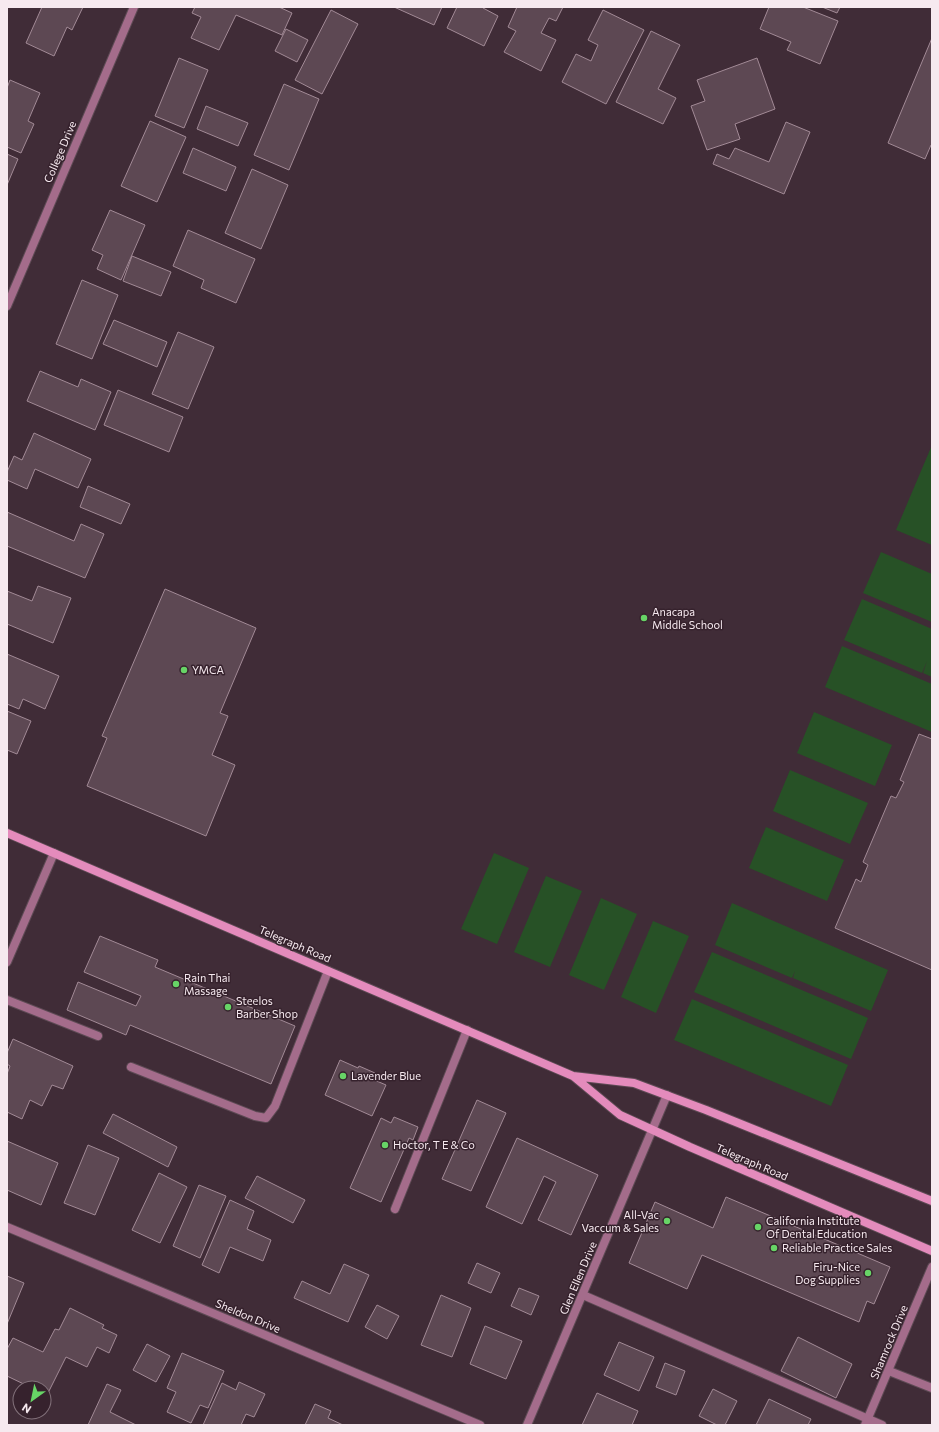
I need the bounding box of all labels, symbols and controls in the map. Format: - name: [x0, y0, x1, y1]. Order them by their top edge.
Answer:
- street label: College Drive: [41, 119, 78, 185]
- place label: Anacapa Middle School: [652, 605, 723, 631]
- marker: Anacapa Middle School: [639, 613, 649, 623]
- place label: YMCA: [192, 663, 224, 676]
- marker: YMCA: [179, 665, 189, 675]
- street label: Telegraph Road: [257, 922, 333, 965]
- place label: Rain Thai Massage: [184, 971, 230, 997]
- marker: Rain Thai Massage: [171, 979, 181, 989]
- place label: Steelos Barber Shop: [236, 994, 298, 1020]
- marker: Steelos Barber Shop: [223, 1002, 233, 1012]
- place label: Lavender Blue: [351, 1069, 421, 1082]
- marker: Lavender Blue: [338, 1071, 348, 1081]
- place label: Hoctor, T E & Co: [393, 1138, 475, 1151]
- marker: Hoctor, T E & Co: [380, 1140, 390, 1150]
- street label: Telegraph Road: [714, 1140, 790, 1183]
- place label: All-Vac Vaccum & Sales: [582, 1208, 659, 1234]
- place label: California Institute Of Dental Education: [766, 1214, 867, 1240]
- marker: All-Vac Vaccum & Sales: [662, 1216, 672, 1226]
- marker: California Institute Of Dental Education: [753, 1222, 763, 1232]
- street label: Glen Ellen Drive: [556, 1239, 599, 1316]
- place label: Reliable Practice Sales: [782, 1241, 892, 1254]
- marker: Reliable Practice Sales: [769, 1243, 779, 1253]
- place label: Firu-Nice Dog Supplies: [795, 1260, 860, 1286]
- marker: Firu-Nice Dog Supplies: [863, 1268, 873, 1278]
- street label: Sheldon Drive: [214, 1296, 283, 1335]
- street label: Shamrock Drive: [867, 1303, 910, 1381]
- north arrow: [12, 1380, 52, 1420]
- text: N: [19, 1401, 33, 1417]

